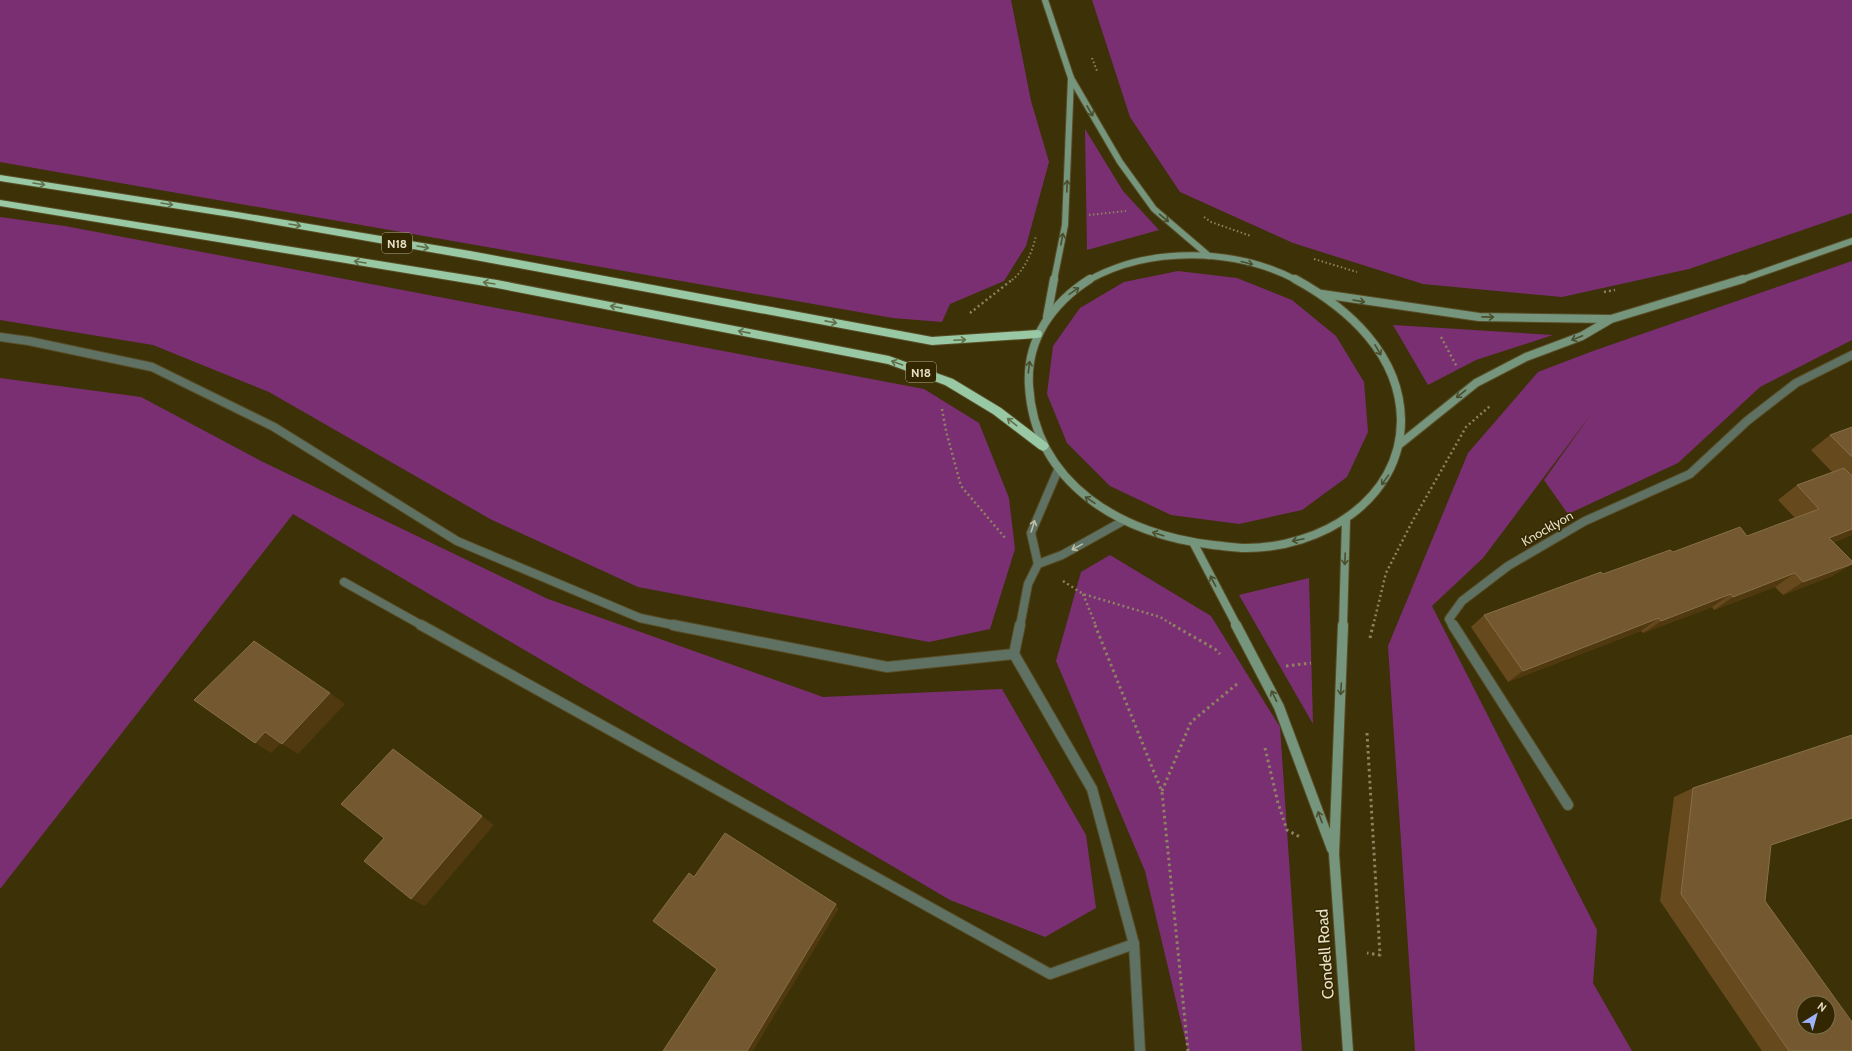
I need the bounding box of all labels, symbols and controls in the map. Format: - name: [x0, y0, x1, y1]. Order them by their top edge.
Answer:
- one-way arrow: [1087, 105, 1095, 117]
- one-way arrow: [32, 180, 45, 188]
- one-way arrow: [1063, 180, 1070, 193]
- one-way arrow: [160, 200, 173, 208]
- one-way arrow: [1158, 213, 1169, 222]
- one-way arrow: [288, 221, 301, 229]
- road number: N18: [382, 233, 412, 253]
- one-way arrow: [1058, 233, 1066, 246]
- one-way arrow: [417, 243, 430, 251]
- one-way arrow: [354, 258, 367, 266]
- one-way arrow: [1240, 260, 1253, 267]
- one-way arrow: [482, 279, 495, 287]
- one-way arrow: [1068, 287, 1079, 295]
- one-way arrow: [1352, 297, 1365, 305]
- one-way arrow: [610, 303, 623, 311]
- one-way arrow: [1481, 313, 1494, 321]
- one-way arrow: [825, 318, 838, 326]
- one-way arrow: [738, 328, 751, 336]
- one-way arrow: [1571, 334, 1583, 342]
- one-way arrow: [953, 336, 966, 343]
- one-way arrow: [1375, 344, 1383, 356]
- one-way arrow: [892, 359, 904, 367]
- one-way arrow: [1025, 361, 1033, 374]
- road number: N18: [906, 362, 936, 382]
- one-way arrow: [1455, 390, 1466, 399]
- one-way arrow: [1007, 418, 1018, 427]
- one-way arrow: [1381, 474, 1389, 485]
- one-way arrow: [1085, 496, 1096, 504]
- street label: Knocklyon: [1518, 507, 1576, 549]
- one-way arrow: [1030, 520, 1038, 532]
- one-way arrow: [1153, 529, 1165, 537]
- one-way arrow: [1291, 537, 1304, 545]
- one-way arrow: [1071, 543, 1083, 551]
- one-way arrow: [1341, 552, 1349, 565]
- one-way arrow: [1209, 575, 1216, 587]
- one-way arrow: [1338, 682, 1345, 695]
- one-way arrow: [1270, 690, 1277, 702]
- one-way arrow: [1316, 812, 1324, 824]
- street label: Condell Road: [1312, 908, 1338, 1000]
- north arrow: [1796, 995, 1836, 1035]
- text: N: [1815, 999, 1829, 1015]

